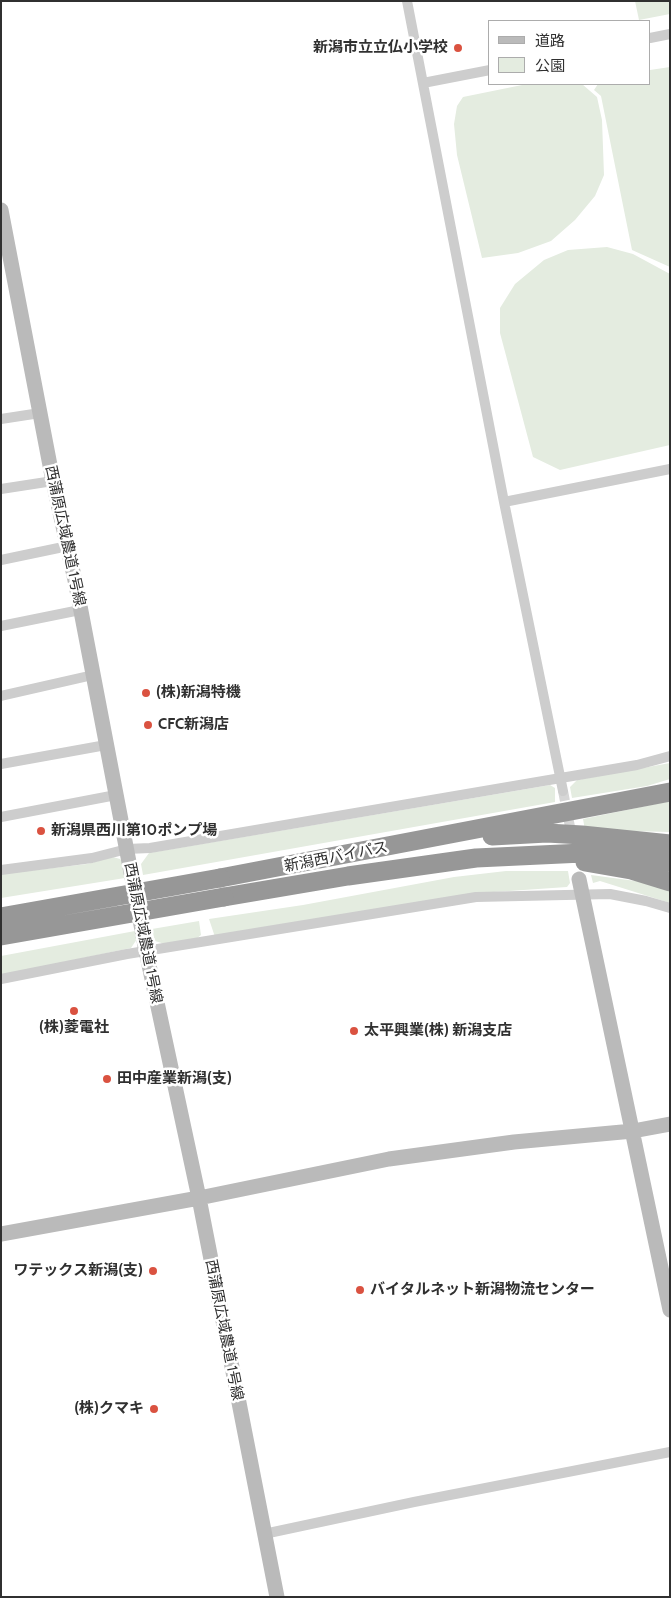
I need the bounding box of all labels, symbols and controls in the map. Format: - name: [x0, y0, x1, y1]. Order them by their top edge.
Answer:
- legend: [488, 20, 651, 85]
- text: 道路: [535, 32, 565, 50]
- place label: 新潟市立立仏小学校: [313, 39, 448, 57]
- marker: 新潟市立立仏小学校: [452, 42, 464, 54]
- text: 公園: [535, 57, 565, 75]
- street label: 西蒲原広域農道 1号線: [41, 464, 89, 608]
- place label: (株)新潟特機: [156, 684, 241, 702]
- marker: (株)新潟特機: [140, 687, 152, 699]
- place label: CFC新潟店: [158, 716, 229, 734]
- marker: CFC新潟店: [142, 719, 154, 731]
- place label: 新潟県西川第10ポンプ場: [51, 822, 217, 840]
- marker: 新潟県西川第10ポンプ場: [35, 825, 47, 837]
- street label: 新潟西バイパス: [283, 838, 389, 876]
- street label: 西蒲原広域農道 1号線: [120, 861, 166, 1005]
- marker: (株)菱電社: [68, 1005, 80, 1017]
- place label: (株)菱電社: [39, 1019, 109, 1037]
- place label: 太平興業(株) 新潟支店: [364, 1022, 512, 1040]
- marker: 太平興業(株) 新潟支店: [348, 1025, 360, 1037]
- place label: 田中産業新潟(支): [117, 1070, 232, 1088]
- marker: 田中産業新潟(支): [101, 1073, 113, 1085]
- street label: 西蒲原広域農道 1号線: [201, 1258, 247, 1402]
- place label: ワテックス新潟(支): [13, 1262, 143, 1280]
- marker: ワテックス新潟(支): [147, 1265, 159, 1277]
- place label: バイタルネット新潟物流センター: [370, 1281, 595, 1299]
- marker: バイタルネット新潟物流センター: [354, 1284, 366, 1296]
- place label: (株)クマキ: [74, 1400, 144, 1418]
- marker: (株)クマキ: [148, 1403, 160, 1415]

